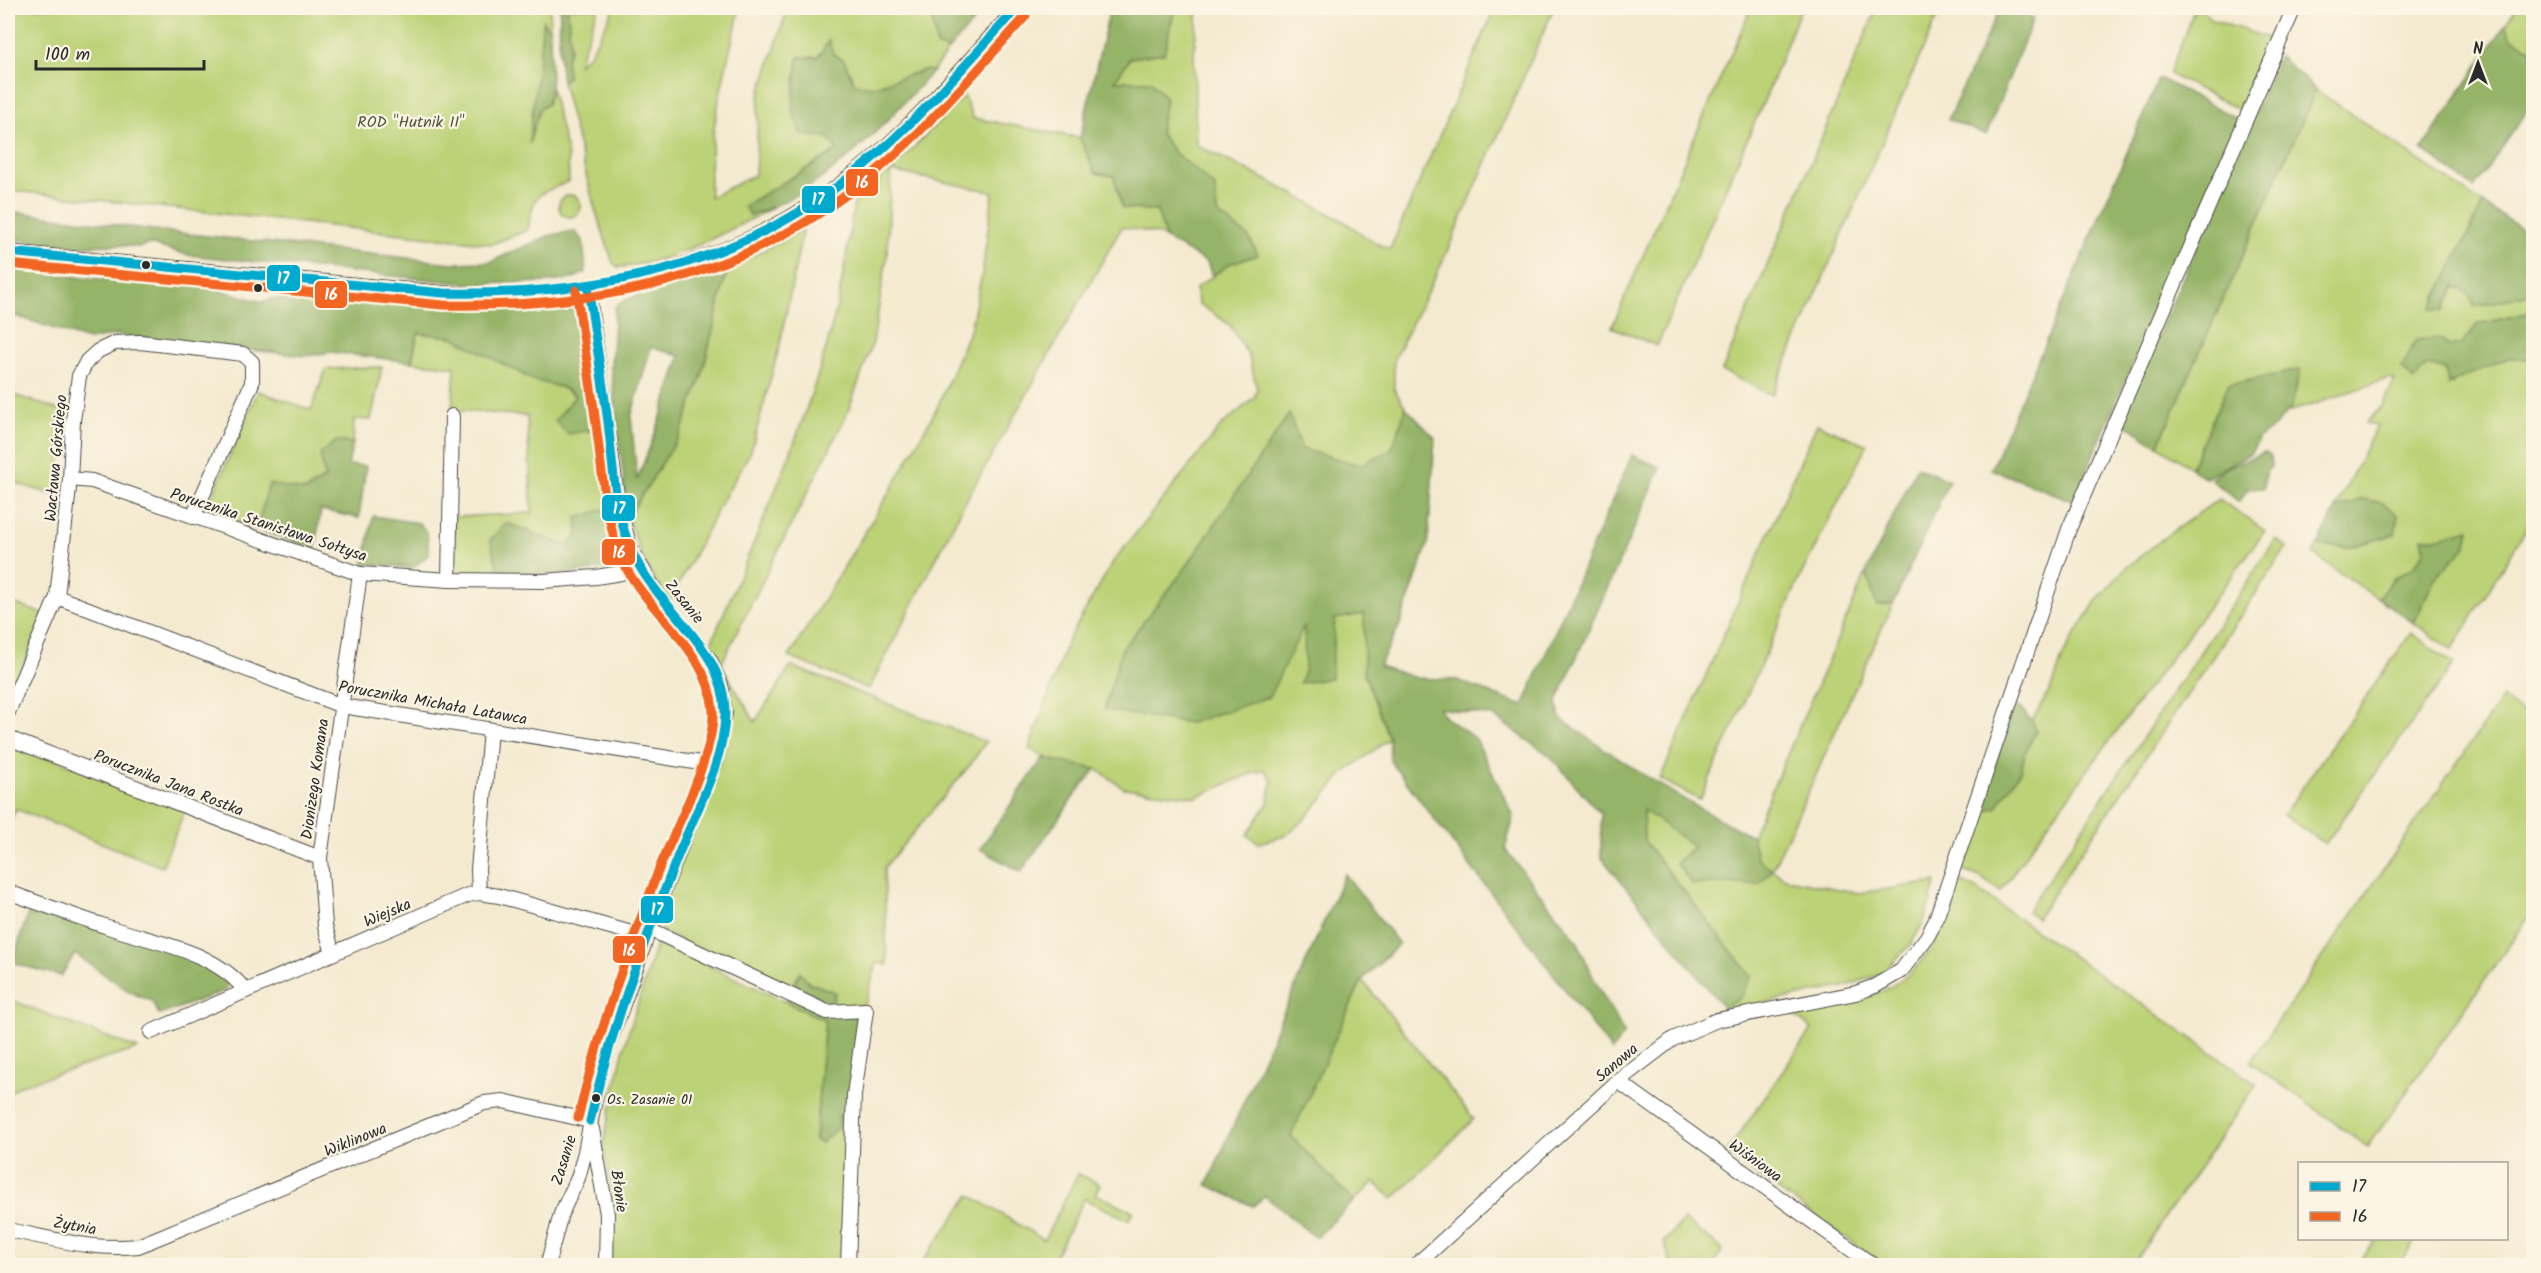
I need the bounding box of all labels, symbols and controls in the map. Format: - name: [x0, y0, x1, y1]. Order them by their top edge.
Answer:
- scale bar: [36, 33, 204, 71]
- north arrow: [2448, 33, 2508, 93]
- text: N: [2473, 37, 2483, 62]
- text: 100 m: [45, 41, 90, 70]
- park label: ROD "Hutnik II": [357, 110, 465, 135]
- line badge: 16: [845, 168, 879, 197]
- text: 16: [855, 171, 869, 196]
- line badge: 17: [801, 185, 836, 214]
- text: 17: [812, 188, 825, 213]
- unlabelled marker: [140, 259, 152, 271]
- line badge: 17: [266, 264, 301, 292]
- text: 17: [277, 267, 290, 292]
- line badge: 16: [314, 280, 348, 309]
- unlabelled marker: [252, 282, 264, 294]
- text: 16: [324, 283, 338, 308]
- street label: Wacława Górskiego: [38, 393, 75, 523]
- street label: Porucznika Stanisława Sołtysa: [167, 482, 370, 569]
- line badge: 17: [601, 494, 636, 522]
- text: 17: [613, 497, 626, 522]
- line badge: 16: [601, 538, 636, 566]
- text: 16: [612, 541, 626, 566]
- street label: Zasanie: [658, 574, 710, 630]
- street label: Porucznika Michała Latawca: [336, 675, 529, 732]
- street label: Dionizego Komana: [295, 717, 336, 841]
- street label: Porucznika Jana Rostka: [90, 743, 247, 824]
- street label: Wiejska: [360, 892, 415, 935]
- line badge: 17: [640, 895, 674, 924]
- text: 17: [651, 898, 664, 923]
- line badge: 16: [612, 935, 646, 964]
- text: 16: [622, 939, 636, 964]
- street label: Sanowa: [1590, 1037, 1644, 1089]
- place label: Os. Zasanie 01: [607, 1089, 692, 1111]
- marker: Os. Zasanie 01: [590, 1092, 602, 1104]
- street label: Wiklinowa: [320, 1117, 391, 1164]
- street label: Zasanie: [545, 1132, 584, 1189]
- street label: Wiśniowa: [1723, 1133, 1787, 1189]
- legend: [2298, 1162, 2508, 1240]
- street label: Błonie: [603, 1168, 634, 1214]
- text: 17: [2352, 1173, 2367, 1202]
- text: 16: [2352, 1203, 2368, 1232]
- street label: Żytnia: [51, 1210, 98, 1243]

